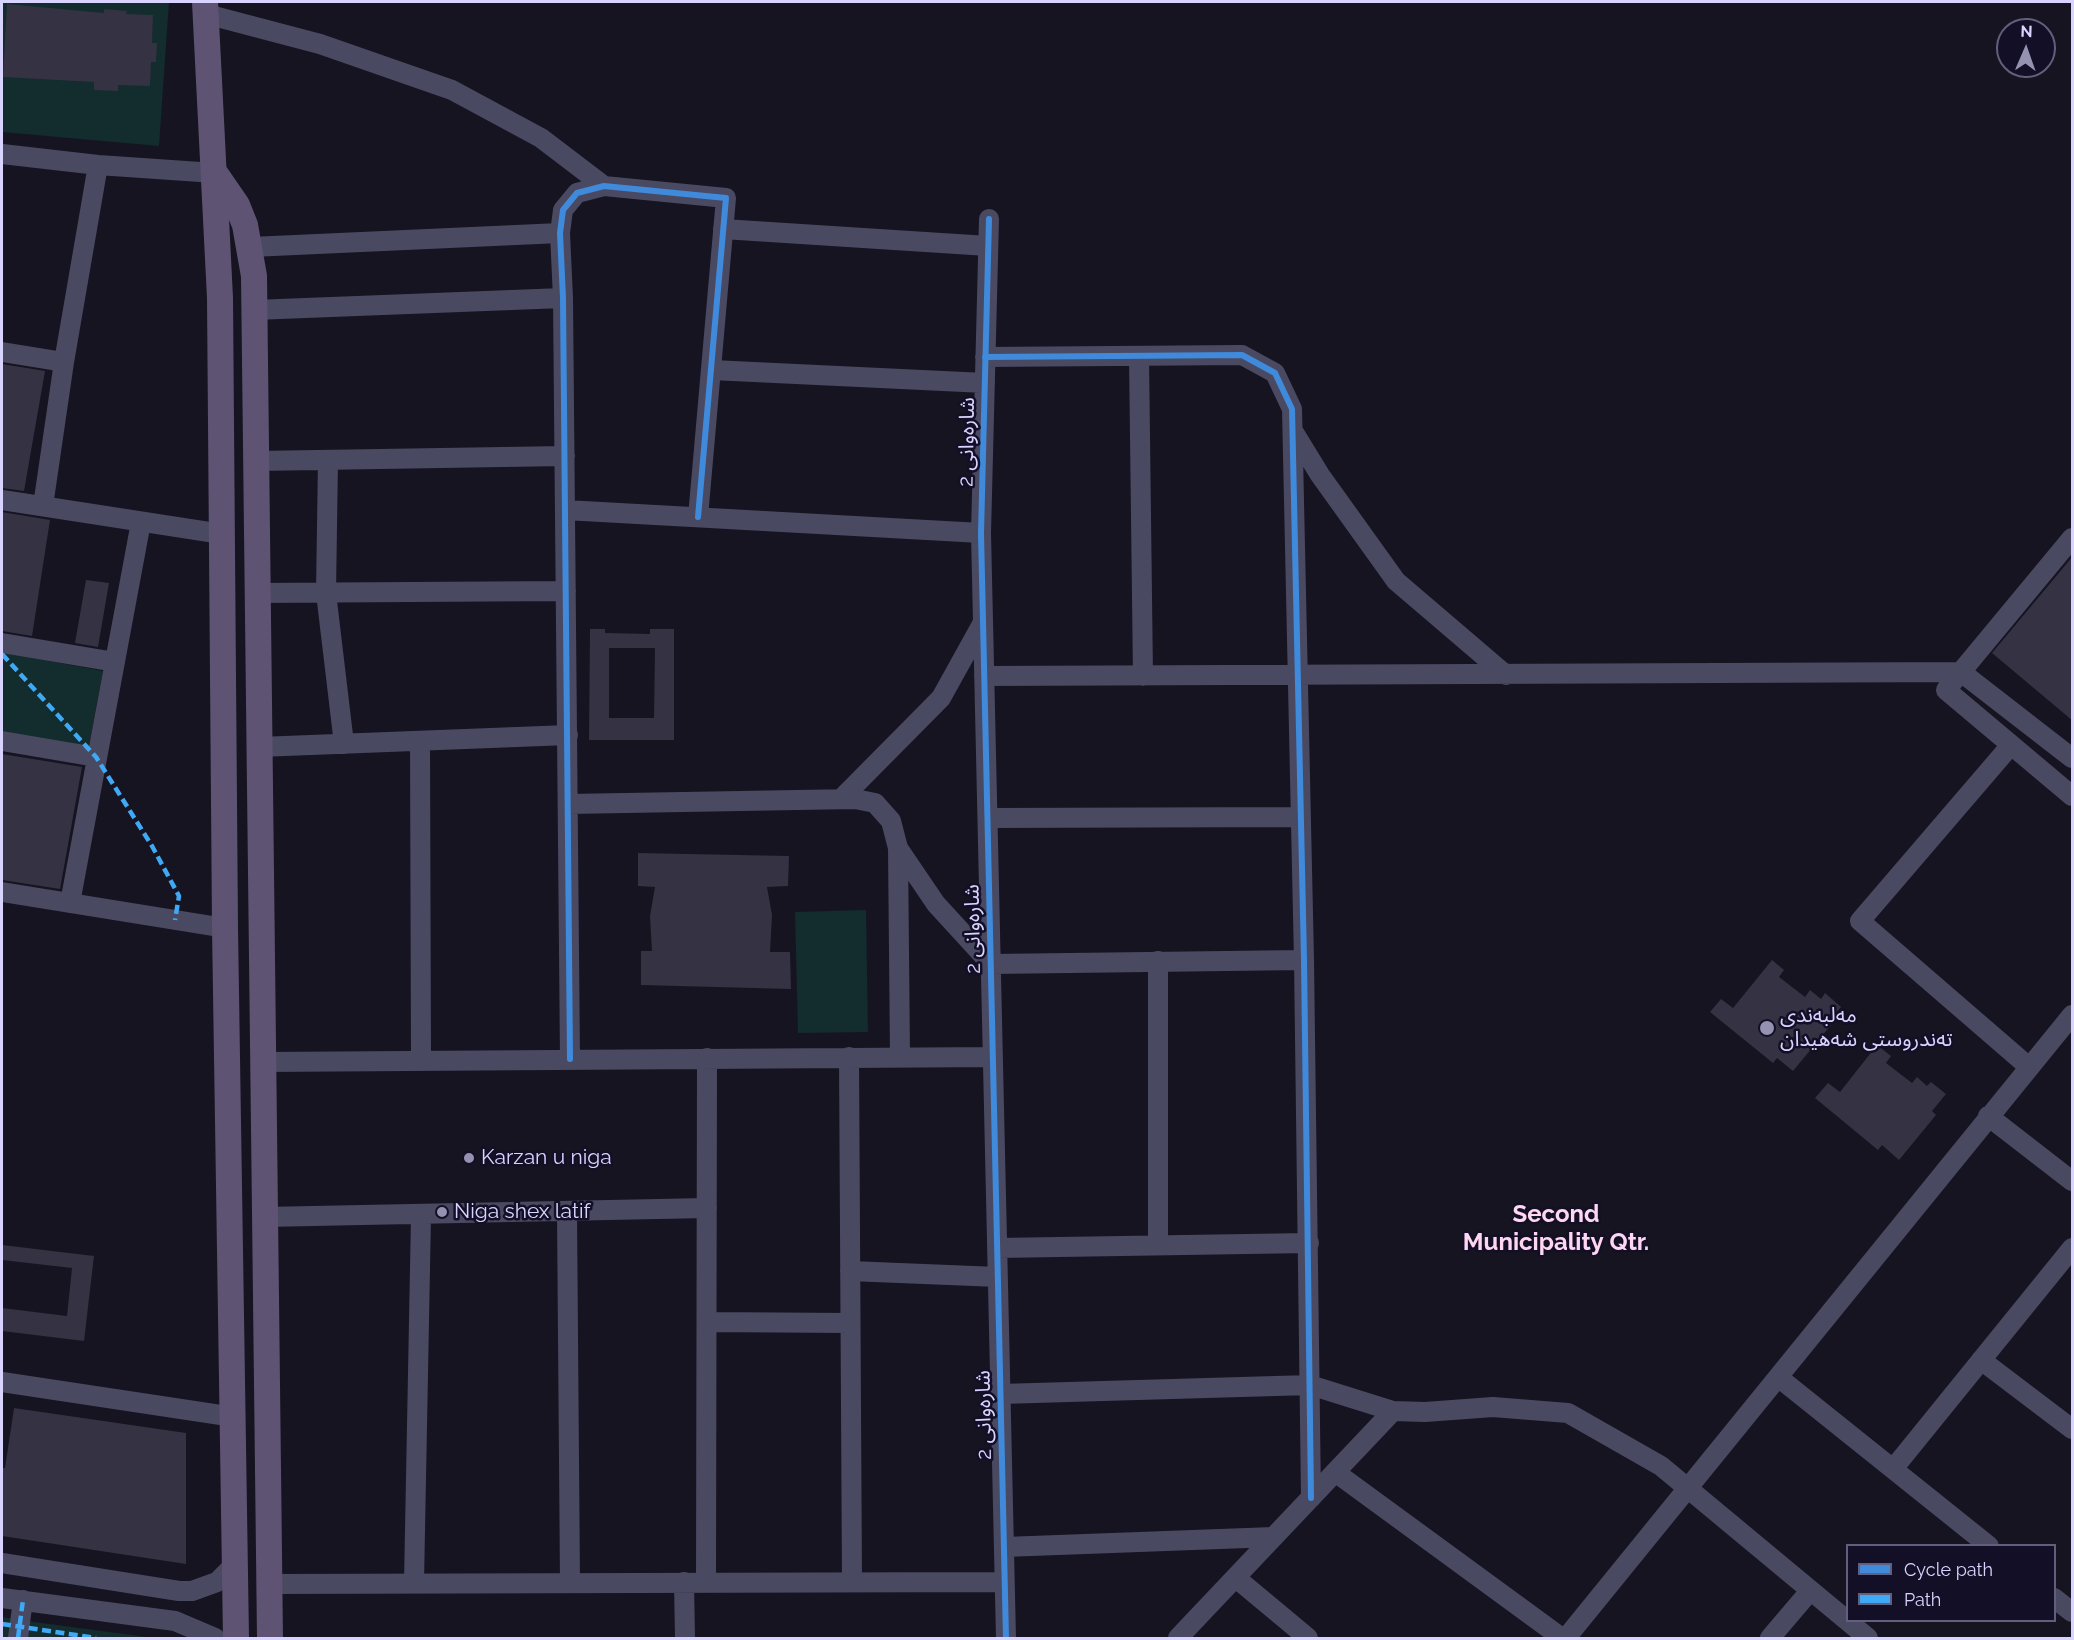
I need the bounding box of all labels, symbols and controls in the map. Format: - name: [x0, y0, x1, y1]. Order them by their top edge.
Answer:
- north arrow: [1996, 18, 2056, 78]
- text: N: [2020, 22, 2033, 41]
- street label: شارەوانی 2: [954, 397, 980, 487]
- street label: شارەوانی 2: [960, 884, 986, 974]
- place label: مەلبەندی تەندروستی شەهیدان: [1780, 1003, 1953, 1053]
- marker: مەلبەندی تەندروستی شەهیدان: [1758, 1019, 1776, 1037]
- place label: Karzan u niga: [481, 1145, 612, 1171]
- marker: Karzan u niga: [462, 1151, 476, 1165]
- place label: Niga shex latif: [454, 1199, 590, 1225]
- district label: Second Municipality Qtr.: [1463, 1201, 1649, 1257]
- marker: Niga shex latif: [435, 1205, 449, 1219]
- street label: شارەوانی 2: [971, 1370, 997, 1460]
- legend: [1846, 1544, 2056, 1622]
- text: Cycle path: [1904, 1559, 1993, 1580]
- text: Path: [1904, 1589, 1941, 1610]

